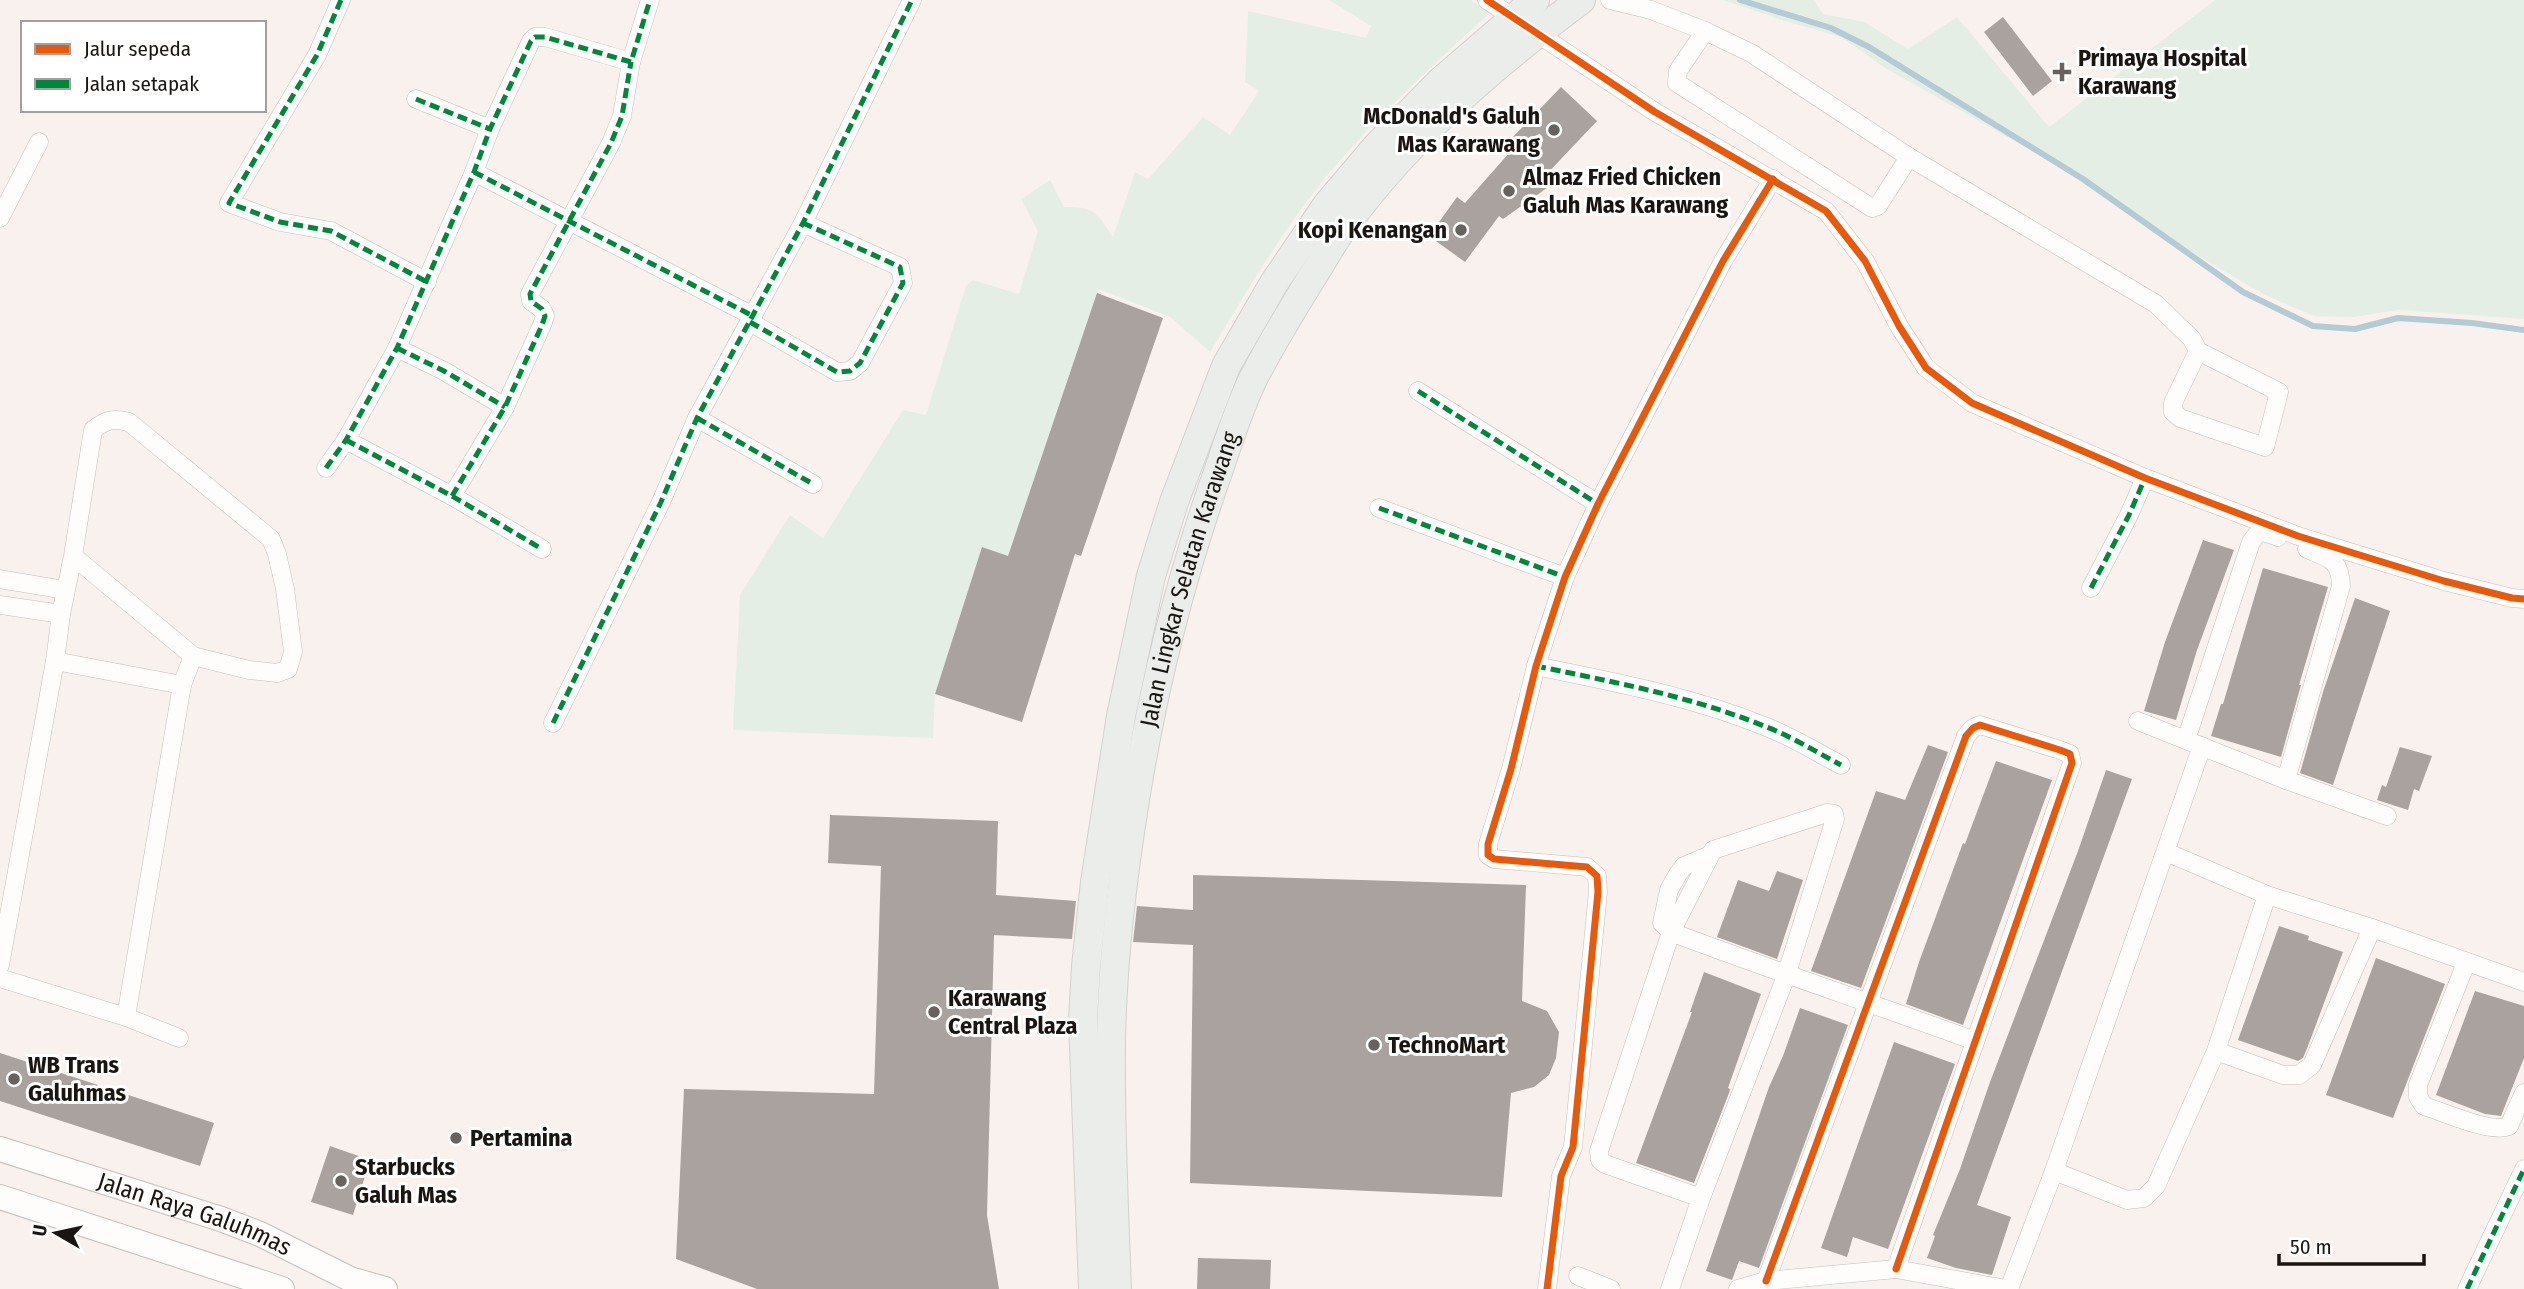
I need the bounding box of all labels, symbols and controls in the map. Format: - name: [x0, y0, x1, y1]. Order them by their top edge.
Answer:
- legend: [21, 21, 266, 112]
- text: Jalur sepeda: [84, 36, 191, 62]
- place label: Primaya Hospital Karawang: [2078, 44, 2247, 100]
- marker: Primaya Hospital Karawang: [2052, 62, 2072, 82]
- text: Jalan setapak: [84, 71, 199, 97]
- place label: McDonald's Galuh Mas Karawang: [1363, 102, 1540, 158]
- marker: McDonald's Galuh Mas Karawang: [1546, 122, 1562, 138]
- place label: Almaz Fried Chicken Galuh Mas Karawang: [1522, 163, 1728, 219]
- marker: Almaz Fried Chicken Galuh Mas Karawang: [1501, 183, 1517, 199]
- place label: Kopi Kenangan: [1298, 216, 1447, 244]
- marker: Kopi Kenangan: [1453, 222, 1469, 238]
- street label: Jalan Lingkar Selatan Karawang: [1134, 427, 1245, 729]
- place label: Karawang Central Plaza: [948, 984, 1078, 1040]
- marker: Karawang Central Plaza: [926, 1004, 942, 1020]
- place label: TechnoMart: [1388, 1031, 1506, 1059]
- marker: TechnoMart: [1366, 1037, 1382, 1053]
- place label: WB Trans Galuhmas: [28, 1051, 127, 1107]
- marker: WB Trans Galuhmas: [6, 1071, 22, 1087]
- place label: Pertamina: [470, 1124, 573, 1152]
- marker: Pertamina: [448, 1130, 464, 1146]
- place label: Starbucks Galuh Mas: [355, 1153, 458, 1209]
- street label: Jalan Raya Galuhmas: [94, 1167, 296, 1261]
- marker: Starbucks Galuh Mas: [333, 1173, 349, 1189]
- north arrow: [21, 1198, 91, 1268]
- scale bar: [2279, 1222, 2424, 1266]
- text: U: [27, 1223, 52, 1238]
- text: 50 m: [2290, 1234, 2332, 1260]

